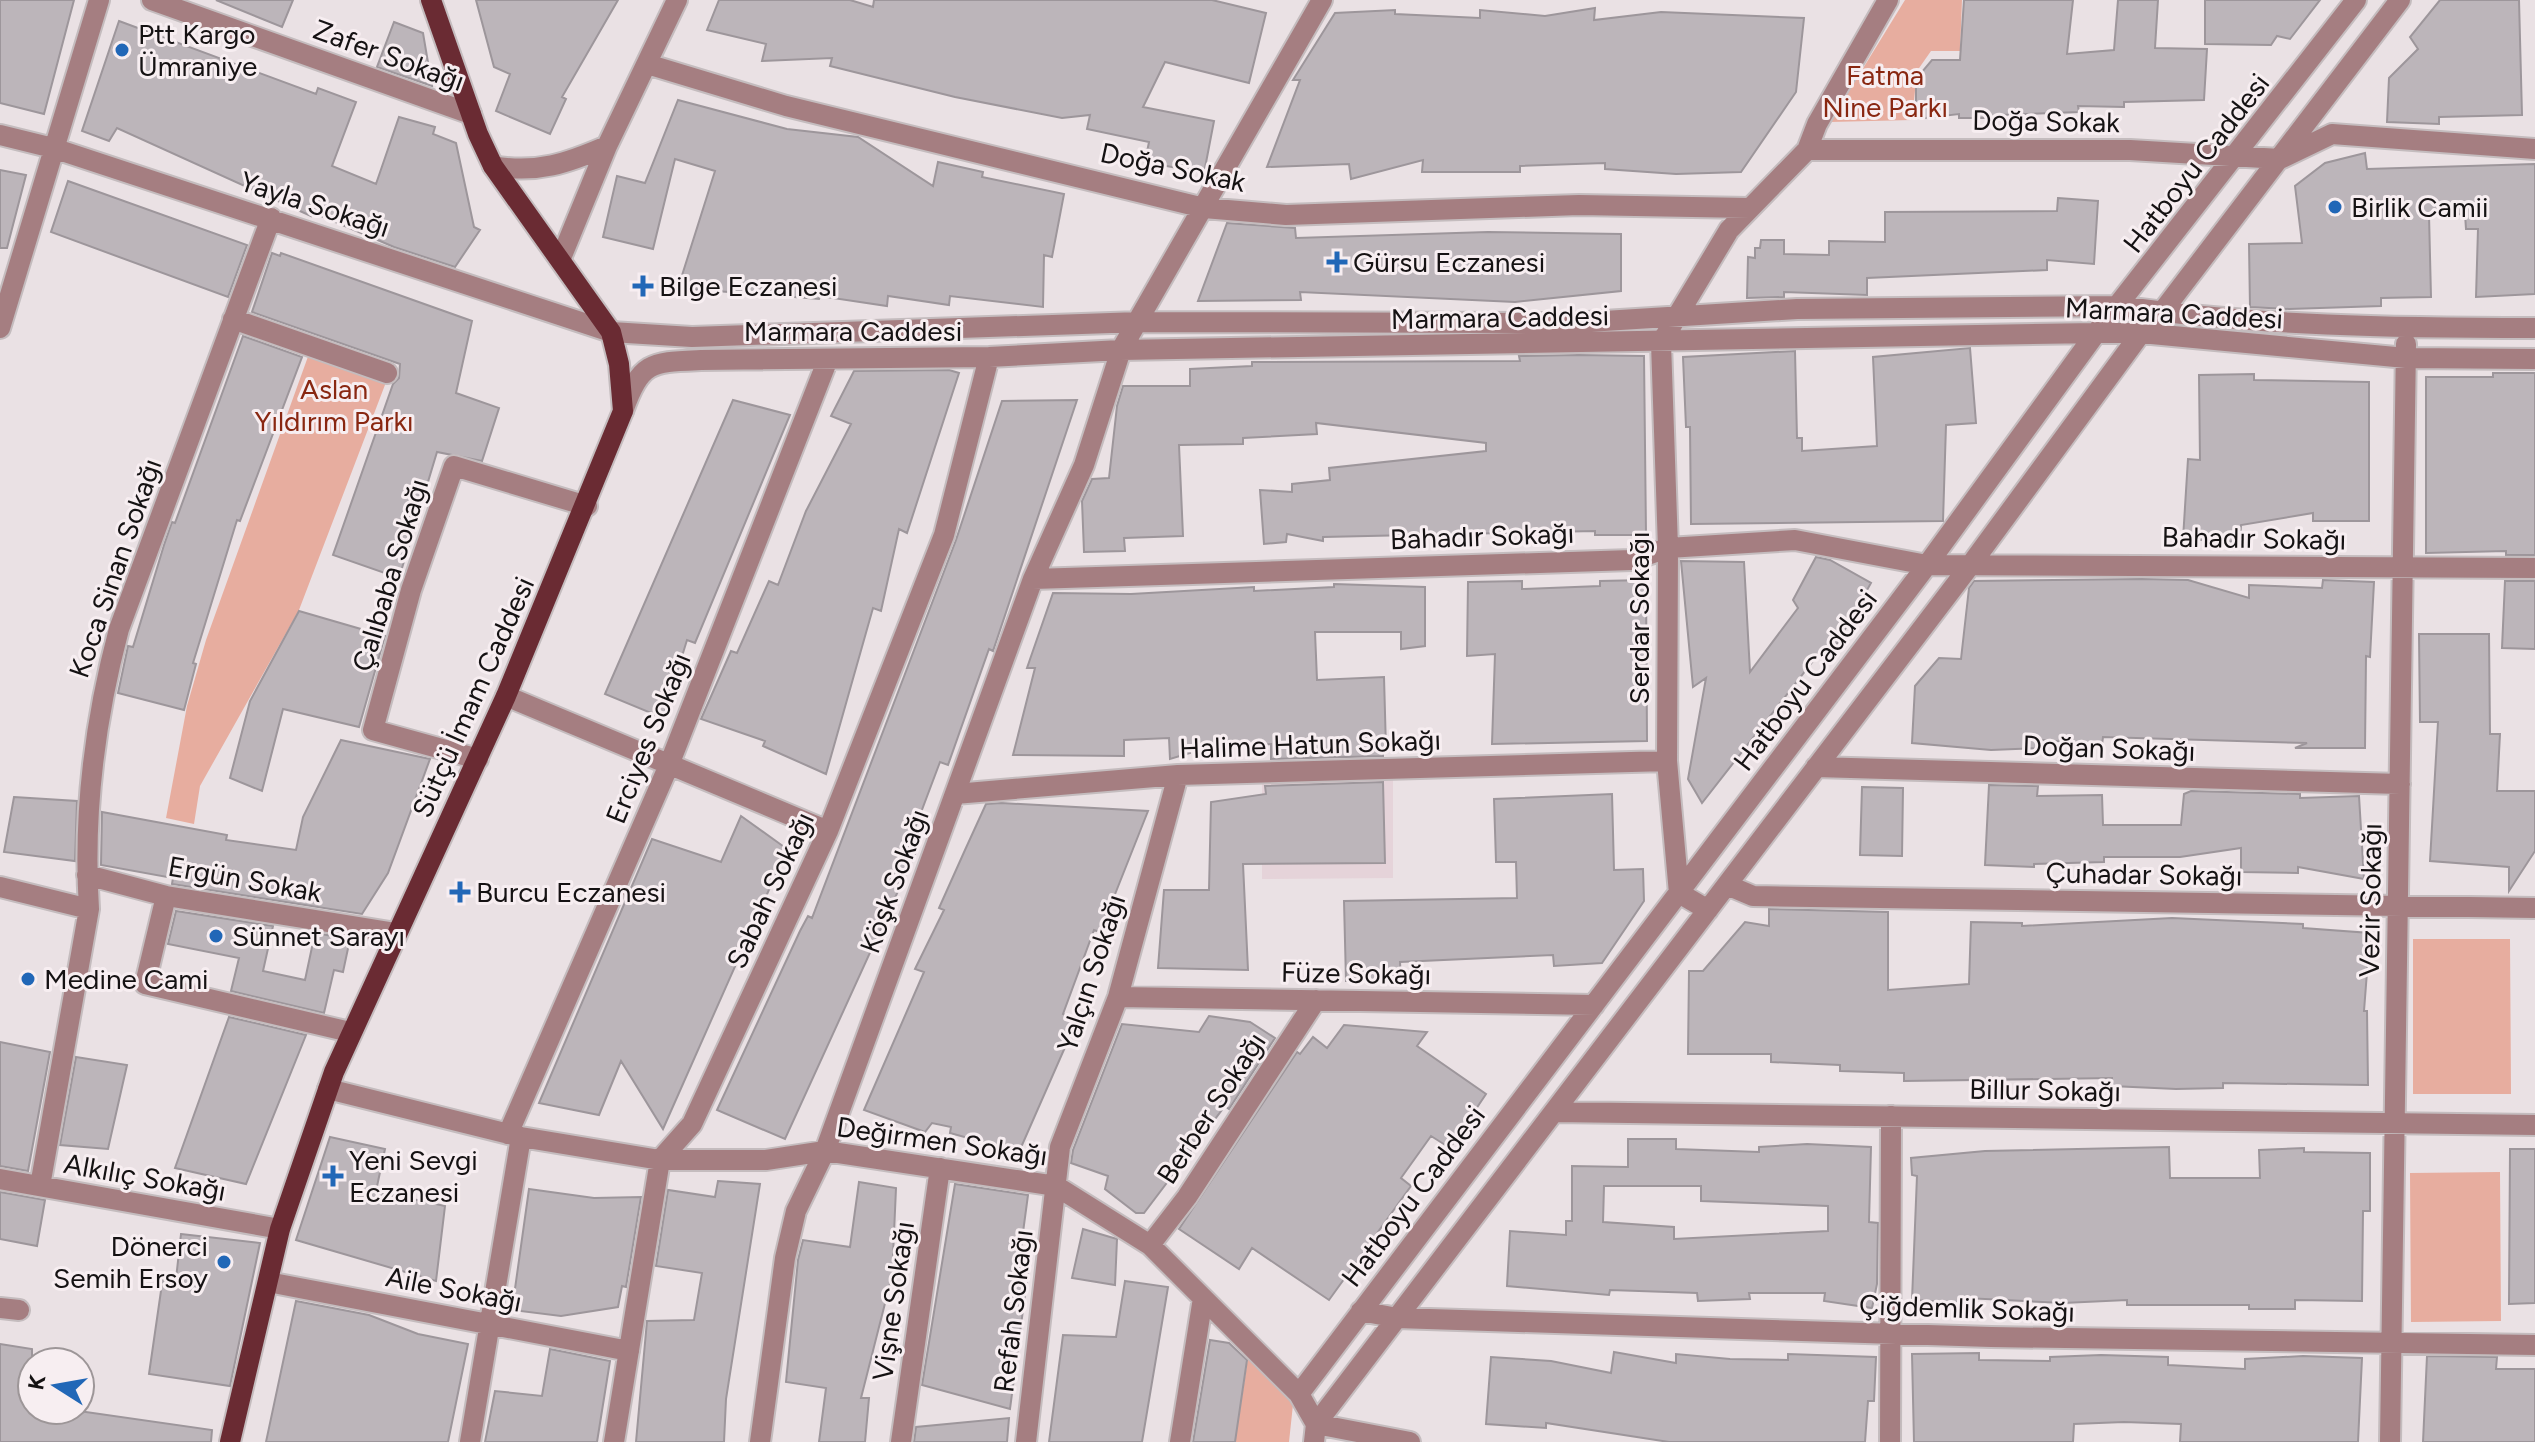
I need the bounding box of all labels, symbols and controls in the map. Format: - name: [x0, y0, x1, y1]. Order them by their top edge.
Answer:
- street label: Zafer Sokağı: [309, 12, 469, 98]
- place label: Ptt Kargo Ümraniye: [138, 17, 257, 83]
- marker: Ptt Kargo Ümraniye: [113, 41, 131, 59]
- park label: Fatma Nine Parkı: [1822, 58, 1948, 124]
- street label: Hatboyu Caddesi: [2116, 67, 2276, 259]
- street label: Doğa Sokak: [1972, 103, 2121, 139]
- street label: Doğa Sokak: [1097, 135, 1249, 199]
- street label: Yayla Sokağı: [236, 164, 394, 244]
- place label: Birlik Camii: [2351, 190, 2489, 224]
- marker: Birlik Camii: [2326, 198, 2344, 216]
- place label: Gürsu Eczanesi: [1353, 245, 1545, 279]
- marker: Gürsu Eczanesi: [1328, 253, 1346, 271]
- place label: Bilge Eczanesi: [659, 269, 838, 303]
- marker: Bilge Eczanesi: [634, 277, 652, 295]
- street label: Marmara Caddesi: [2064, 290, 2284, 336]
- street label: Marmara Caddesi: [1391, 298, 1609, 336]
- street label: Marmara Caddesi: [744, 314, 962, 348]
- park label: Aslan Yıldırım Parkı: [255, 372, 413, 438]
- street label: Koca Sinan Sokağı: [62, 454, 168, 682]
- street label: Çalıbaba Sokağı: [345, 475, 435, 675]
- street label: Bahadır Sokağı: [1389, 516, 1575, 556]
- street label: Bahadır Sokağı: [2161, 519, 2347, 557]
- street label: Serdar Sokağı: [1622, 532, 1656, 704]
- street label: Sütçü İmam Caddesi: [405, 572, 541, 822]
- street label: Hatboyu Caddesi: [1726, 583, 1884, 777]
- street label: Erciyes Sokağı: [598, 648, 698, 828]
- street label: Halime Hatun Sokağı: [1178, 722, 1442, 766]
- street label: Doğan Sokağı: [2022, 728, 2196, 768]
- street label: Köşk Sokağı: [852, 804, 936, 958]
- street label: Sabah Sokağı: [719, 806, 821, 974]
- street label: Vezir Sokağı: [2352, 823, 2388, 977]
- street label: Ergün Sokak: [166, 849, 325, 909]
- street label: Çuhadar Sokağı: [2045, 855, 2243, 893]
- place label: Burcu Eczanesi: [476, 875, 666, 909]
- marker: Burcu Eczanesi: [451, 883, 469, 901]
- street label: Yalçın Sokağı: [1050, 890, 1132, 1056]
- place label: Sünnet Sarayı: [232, 919, 405, 953]
- marker: Sünnet Sarayı: [207, 927, 225, 945]
- street label: Füze Sokağı: [1281, 955, 1431, 991]
- place label: Medine Cami: [44, 962, 209, 996]
- marker: Medine Cami: [19, 970, 37, 988]
- street label: Berber Sokağı: [1149, 1026, 1273, 1190]
- street label: Billur Sokağı: [1969, 1072, 2121, 1108]
- street label: Hatboyu Caddesi: [1334, 1099, 1492, 1293]
- street label: Değirmen Sokağı: [834, 1109, 1050, 1173]
- place label: Yeni Sevgi Eczanesi: [349, 1143, 478, 1209]
- street label: Alkılıç Sokağı: [61, 1146, 229, 1208]
- marker: Yeni Sevgi Eczanesi: [324, 1167, 342, 1185]
- street label: Vişne Sokağı: [865, 1219, 921, 1383]
- street label: Refah Sokağı: [986, 1228, 1040, 1394]
- place label: Dönerci Semih Ersoy: [53, 1229, 208, 1295]
- marker: Dönerci Semih Ersoy: [215, 1253, 233, 1271]
- street label: Aile Sokağı: [383, 1259, 525, 1319]
- street label: Çiğdemlik Sokağı: [1859, 1287, 2075, 1329]
- north arrow: [16, 1346, 96, 1426]
- text: K: [22, 1372, 52, 1392]

